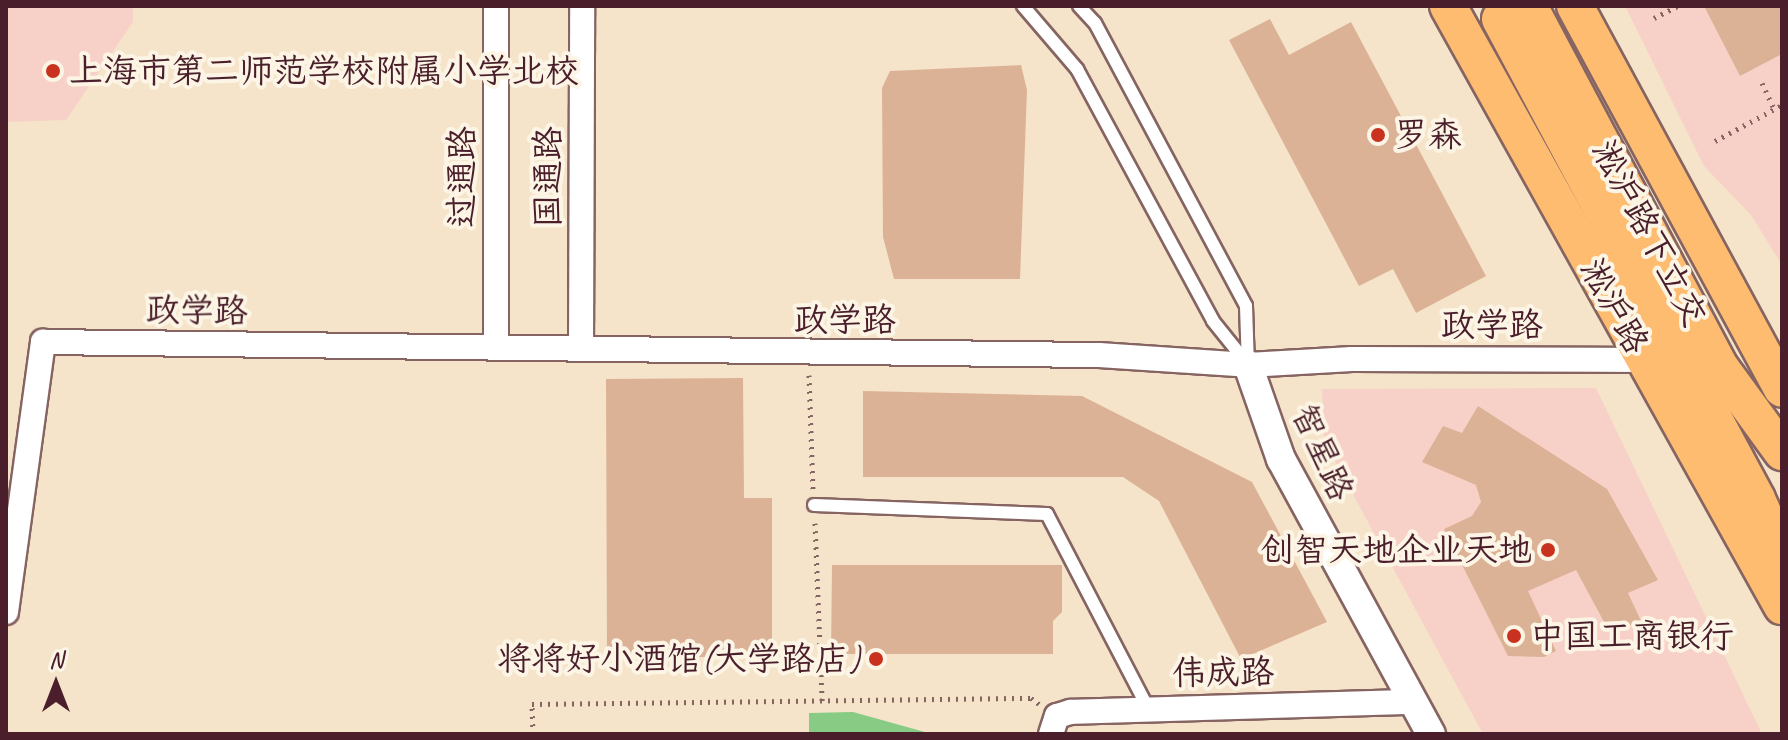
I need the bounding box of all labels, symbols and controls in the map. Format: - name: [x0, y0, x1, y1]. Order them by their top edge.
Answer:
- place label: 上海市第二师范学校附属小学北校: [69, 51, 579, 91]
- marker: 上海市第二师范学校附属小学北校: [44, 62, 62, 80]
- place label: 罗森: [1394, 115, 1462, 155]
- street label: 过通路: [442, 126, 482, 228]
- street label: 国通路: [528, 126, 568, 228]
- marker: 罗森: [1369, 126, 1387, 144]
- street label: 淞沪路下立交: [1584, 133, 1716, 333]
- street label: 淞沪路: [1572, 252, 1658, 360]
- street label: 政学路: [146, 289, 248, 331]
- street label: 政学路: [794, 300, 896, 340]
- street label: 政学路: [1441, 305, 1543, 345]
- street label: 智星路: [1284, 397, 1362, 507]
- place label: 创智天地企业天地: [1260, 530, 1532, 570]
- marker: 创智天地企业天地: [1539, 541, 1557, 559]
- place label: 中国工商银行: [1530, 616, 1734, 656]
- marker: 中国工商银行: [1505, 627, 1523, 645]
- place label: 将将好小酒馆(大学路店): [498, 639, 860, 679]
- north arrow: [16, 644, 96, 724]
- text: N: [49, 646, 63, 674]
- marker: 将将好小酒馆(大学路店): [867, 650, 885, 668]
- street label: 伟成路: [1172, 651, 1274, 693]

